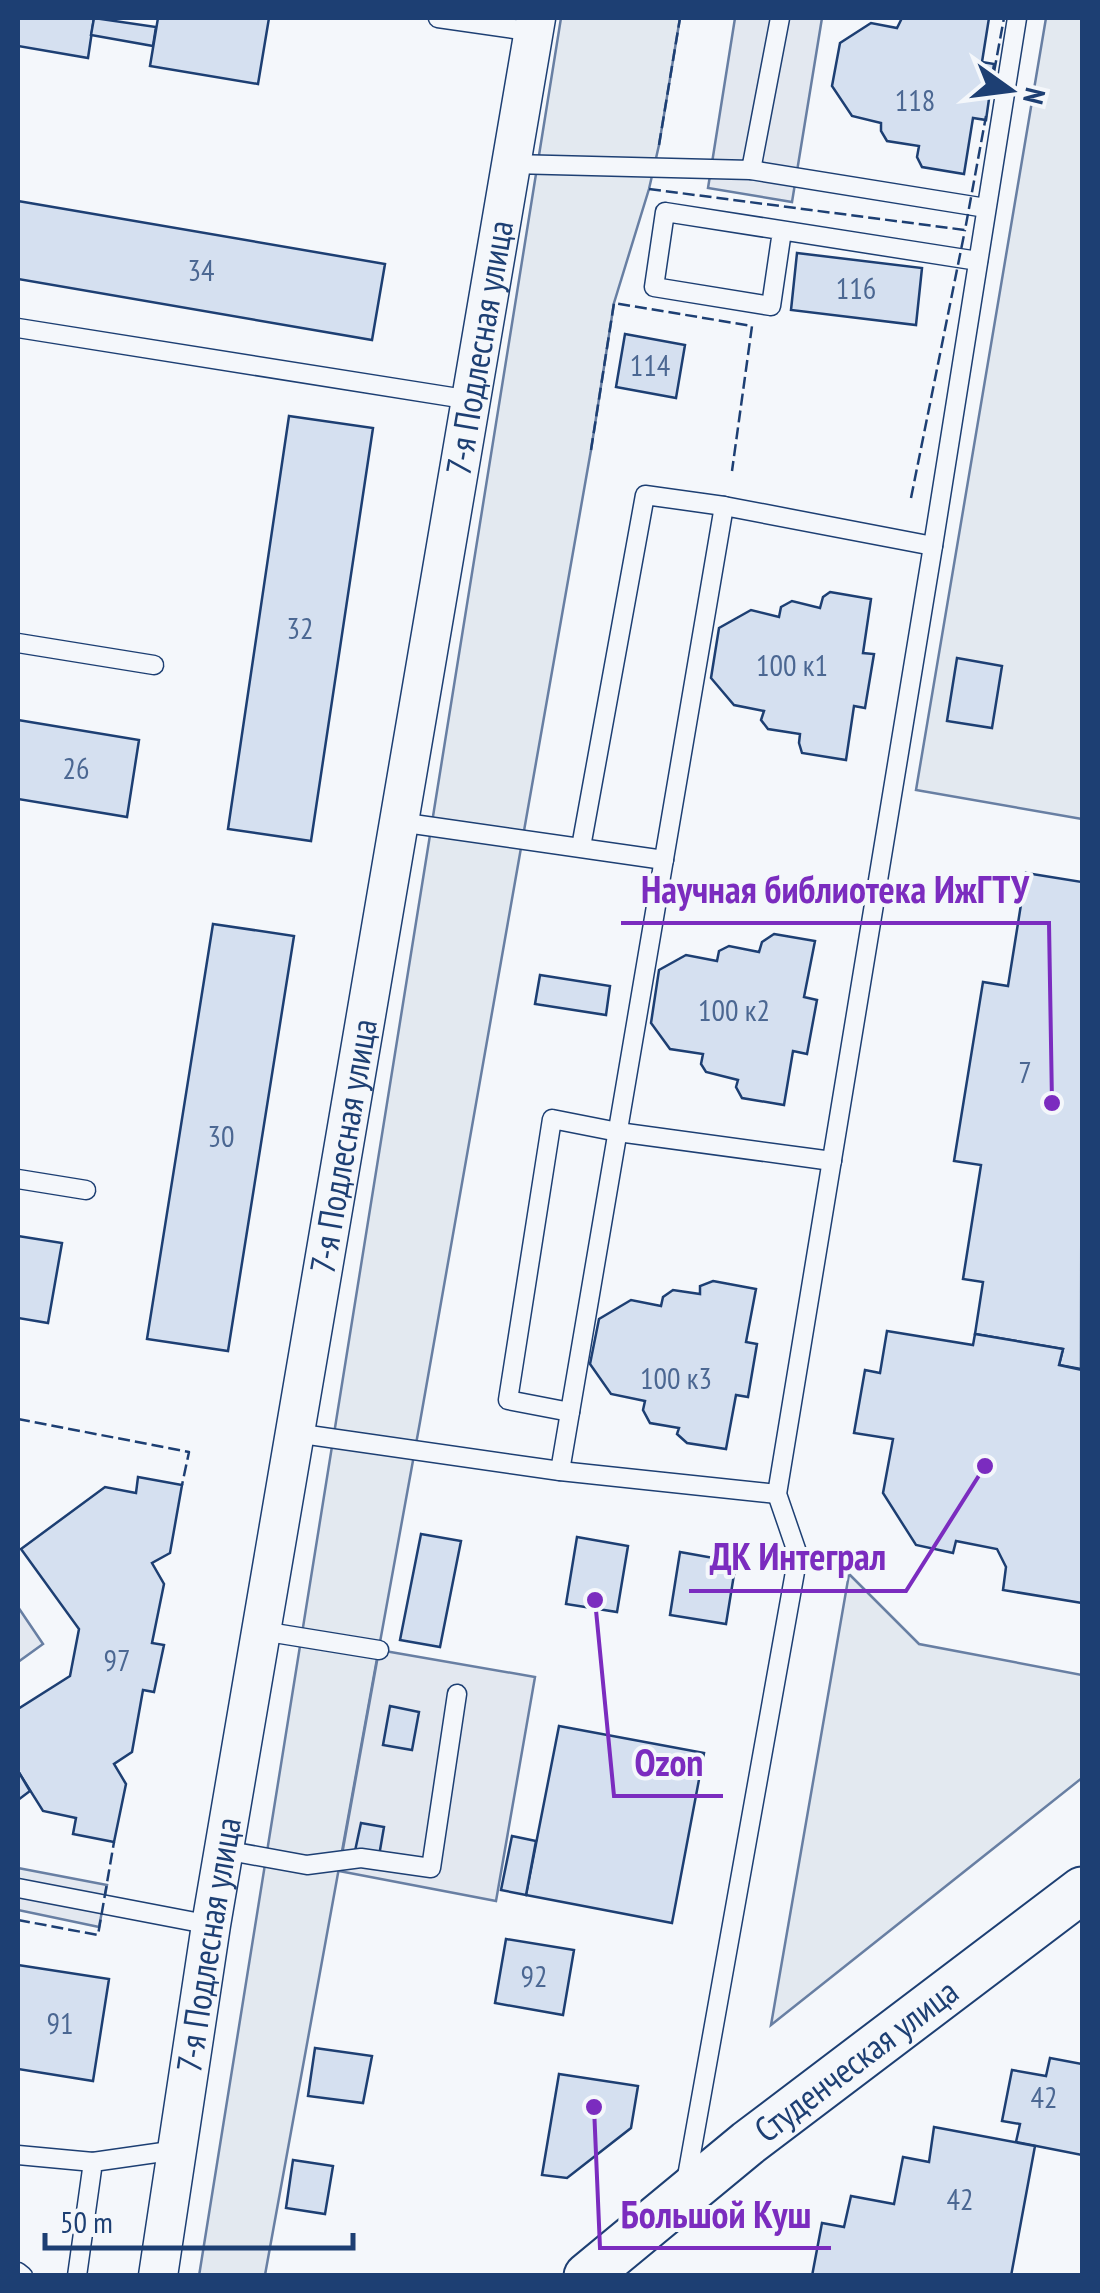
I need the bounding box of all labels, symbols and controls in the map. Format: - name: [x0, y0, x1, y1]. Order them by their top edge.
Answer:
- north arrow: [960, 40, 1060, 140]
- house number: 118: [895, 80, 935, 119]
- text: N: [1015, 84, 1055, 108]
- street label: 7-я Подлесная улица: [435, 217, 523, 478]
- house number: 34: [188, 250, 215, 289]
- house number: 116: [836, 268, 876, 307]
- house number: 114: [630, 345, 670, 384]
- house number: 32: [287, 608, 314, 647]
- house number: 100 к1: [756, 645, 828, 684]
- house number: 26: [63, 748, 90, 787]
- callout: Научная библиотека ИжГТУ: [621, 855, 1049, 923]
- text: Научная библиотека ИжГТУ: [641, 864, 1030, 913]
- house number: 100 к2: [698, 990, 770, 1029]
- street label: 7-я Подлесная улица: [298, 1015, 387, 1277]
- house number: 7: [1018, 1052, 1032, 1091]
- house number: 30: [208, 1116, 235, 1155]
- house number: 100 к3: [640, 1358, 712, 1397]
- callout: ДК Интеграл: [689, 1523, 906, 1591]
- text: ДК Интеграл: [710, 1531, 886, 1580]
- house number: 97: [104, 1640, 131, 1679]
- callout: Ozon: [614, 1728, 723, 1796]
- text: Ozon: [635, 1737, 703, 1786]
- street label: 7-я Подлесная улица: [165, 1814, 251, 2075]
- house number: 92: [521, 1956, 548, 1995]
- street label: Студенческая улица: [745, 1968, 967, 2152]
- house number: 91: [47, 2003, 74, 2042]
- house number: 42: [1031, 2077, 1058, 2116]
- house number: 42: [947, 2179, 974, 2218]
- callout: Большой Куш: [600, 2180, 831, 2248]
- scale bar: [45, 2188, 352, 2250]
- text: Большой Куш: [621, 2189, 811, 2238]
- text: 50 m: [60, 2202, 113, 2241]

